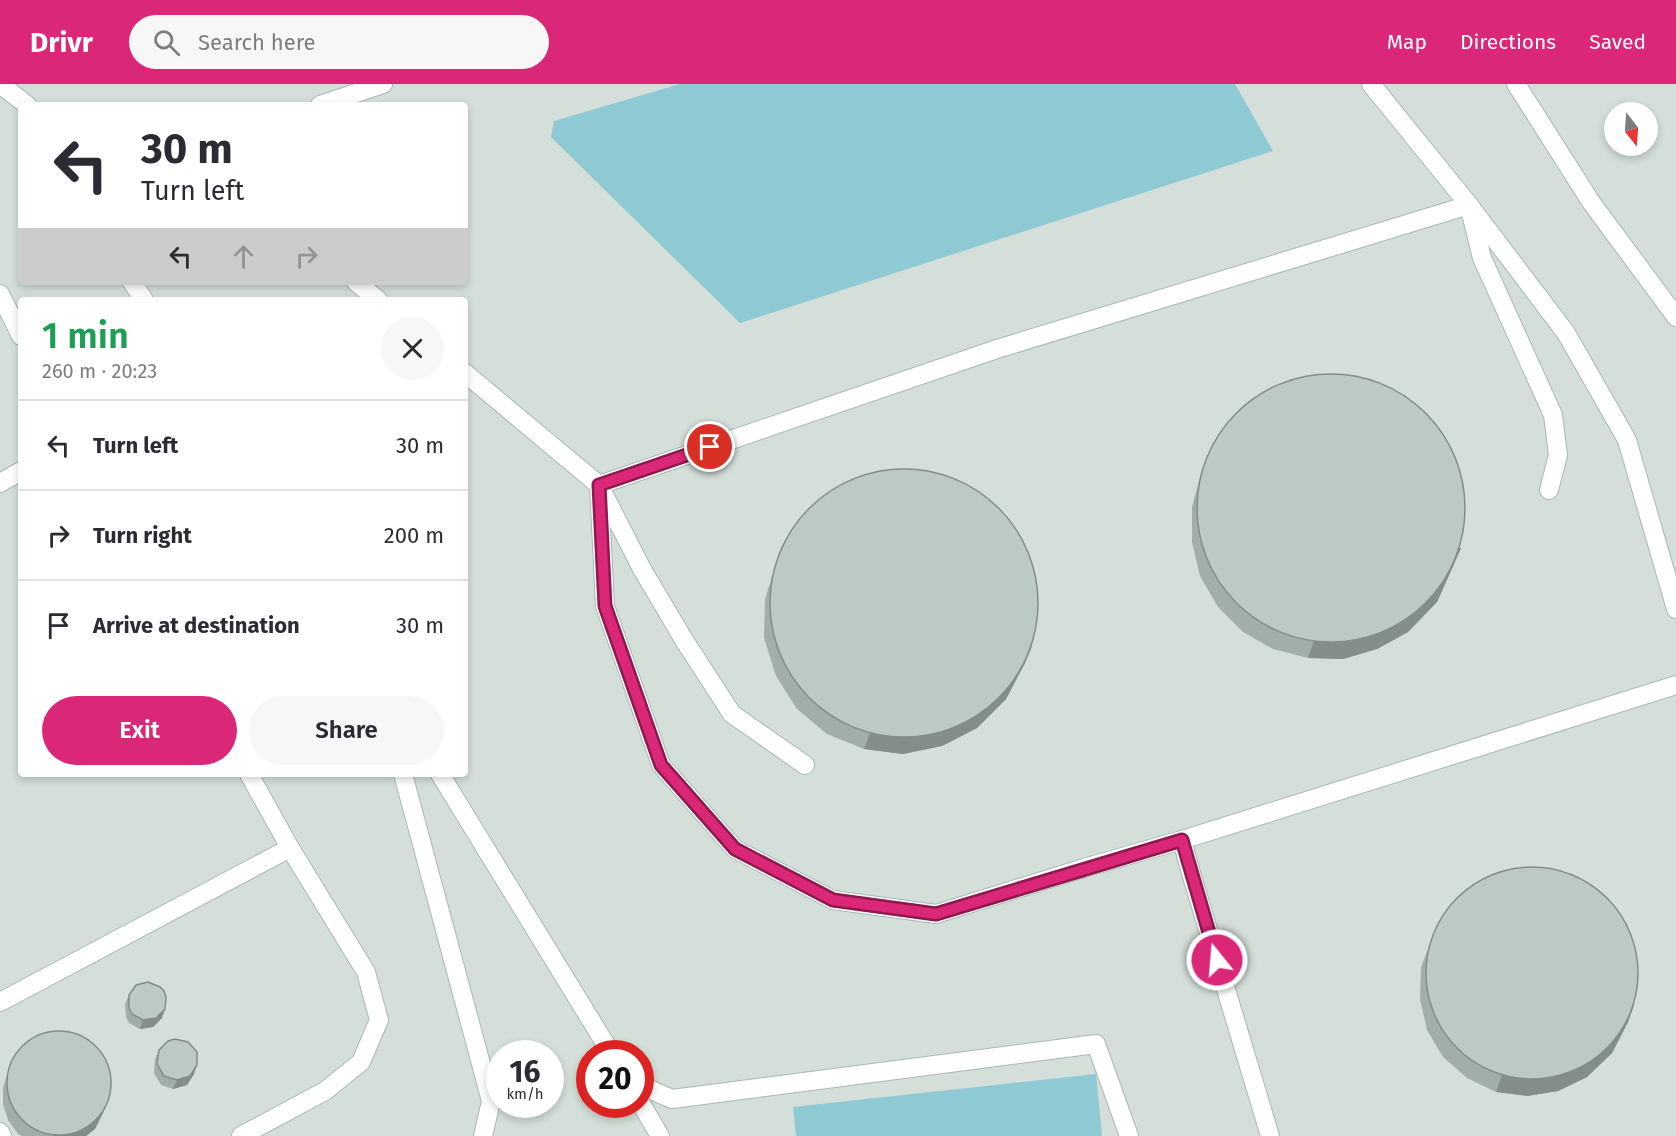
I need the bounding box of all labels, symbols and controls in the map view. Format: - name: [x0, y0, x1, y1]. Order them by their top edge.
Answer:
- search box: [129, 15, 549, 69]
- text: Drivr: [30, 26, 93, 59]
- icon: search: [150, 26, 183, 59]
- text: Search here: [198, 29, 315, 56]
- text: Map: [1387, 29, 1427, 55]
- text: Directions: [1460, 29, 1556, 55]
- text: Saved: [1589, 29, 1646, 55]
- north arrow: [1604, 102, 1658, 156]
- map controls: [1604, 102, 1658, 156]
- text: 30 m: [141, 124, 233, 174]
- icon: left: [42, 126, 120, 204]
- text: Turn left: [141, 175, 244, 207]
- icon: left: [164, 240, 197, 273]
- icon: ahead: [227, 240, 260, 273]
- icon: right: [290, 240, 323, 273]
- text: 1 min: [42, 314, 129, 358]
- button: close: [381, 317, 444, 380]
- text: 260 m · 20:23: [42, 359, 157, 383]
- pin: [684, 421, 735, 472]
- icon: left: [42, 429, 75, 462]
- icon: arrive: [693, 430, 726, 463]
- text: Turn left: [93, 432, 178, 459]
- text: 30 m: [396, 432, 444, 459]
- icon: right: [42, 519, 75, 552]
- text: Turn right: [93, 522, 192, 549]
- text: 200 m: [384, 522, 444, 549]
- icon: arrive: [42, 609, 75, 642]
- text: Arrive at destination: [93, 612, 300, 639]
- text: 30 m: [396, 612, 444, 639]
- button: Exit: [42, 696, 237, 765]
- button: Share: [249, 696, 444, 765]
- position arrow: [1185, 928, 1249, 992]
- speed limit sign: 20: [576, 1040, 654, 1118]
- text: 16: [510, 1054, 540, 1090]
- text: km/h: [506, 1085, 544, 1103]

